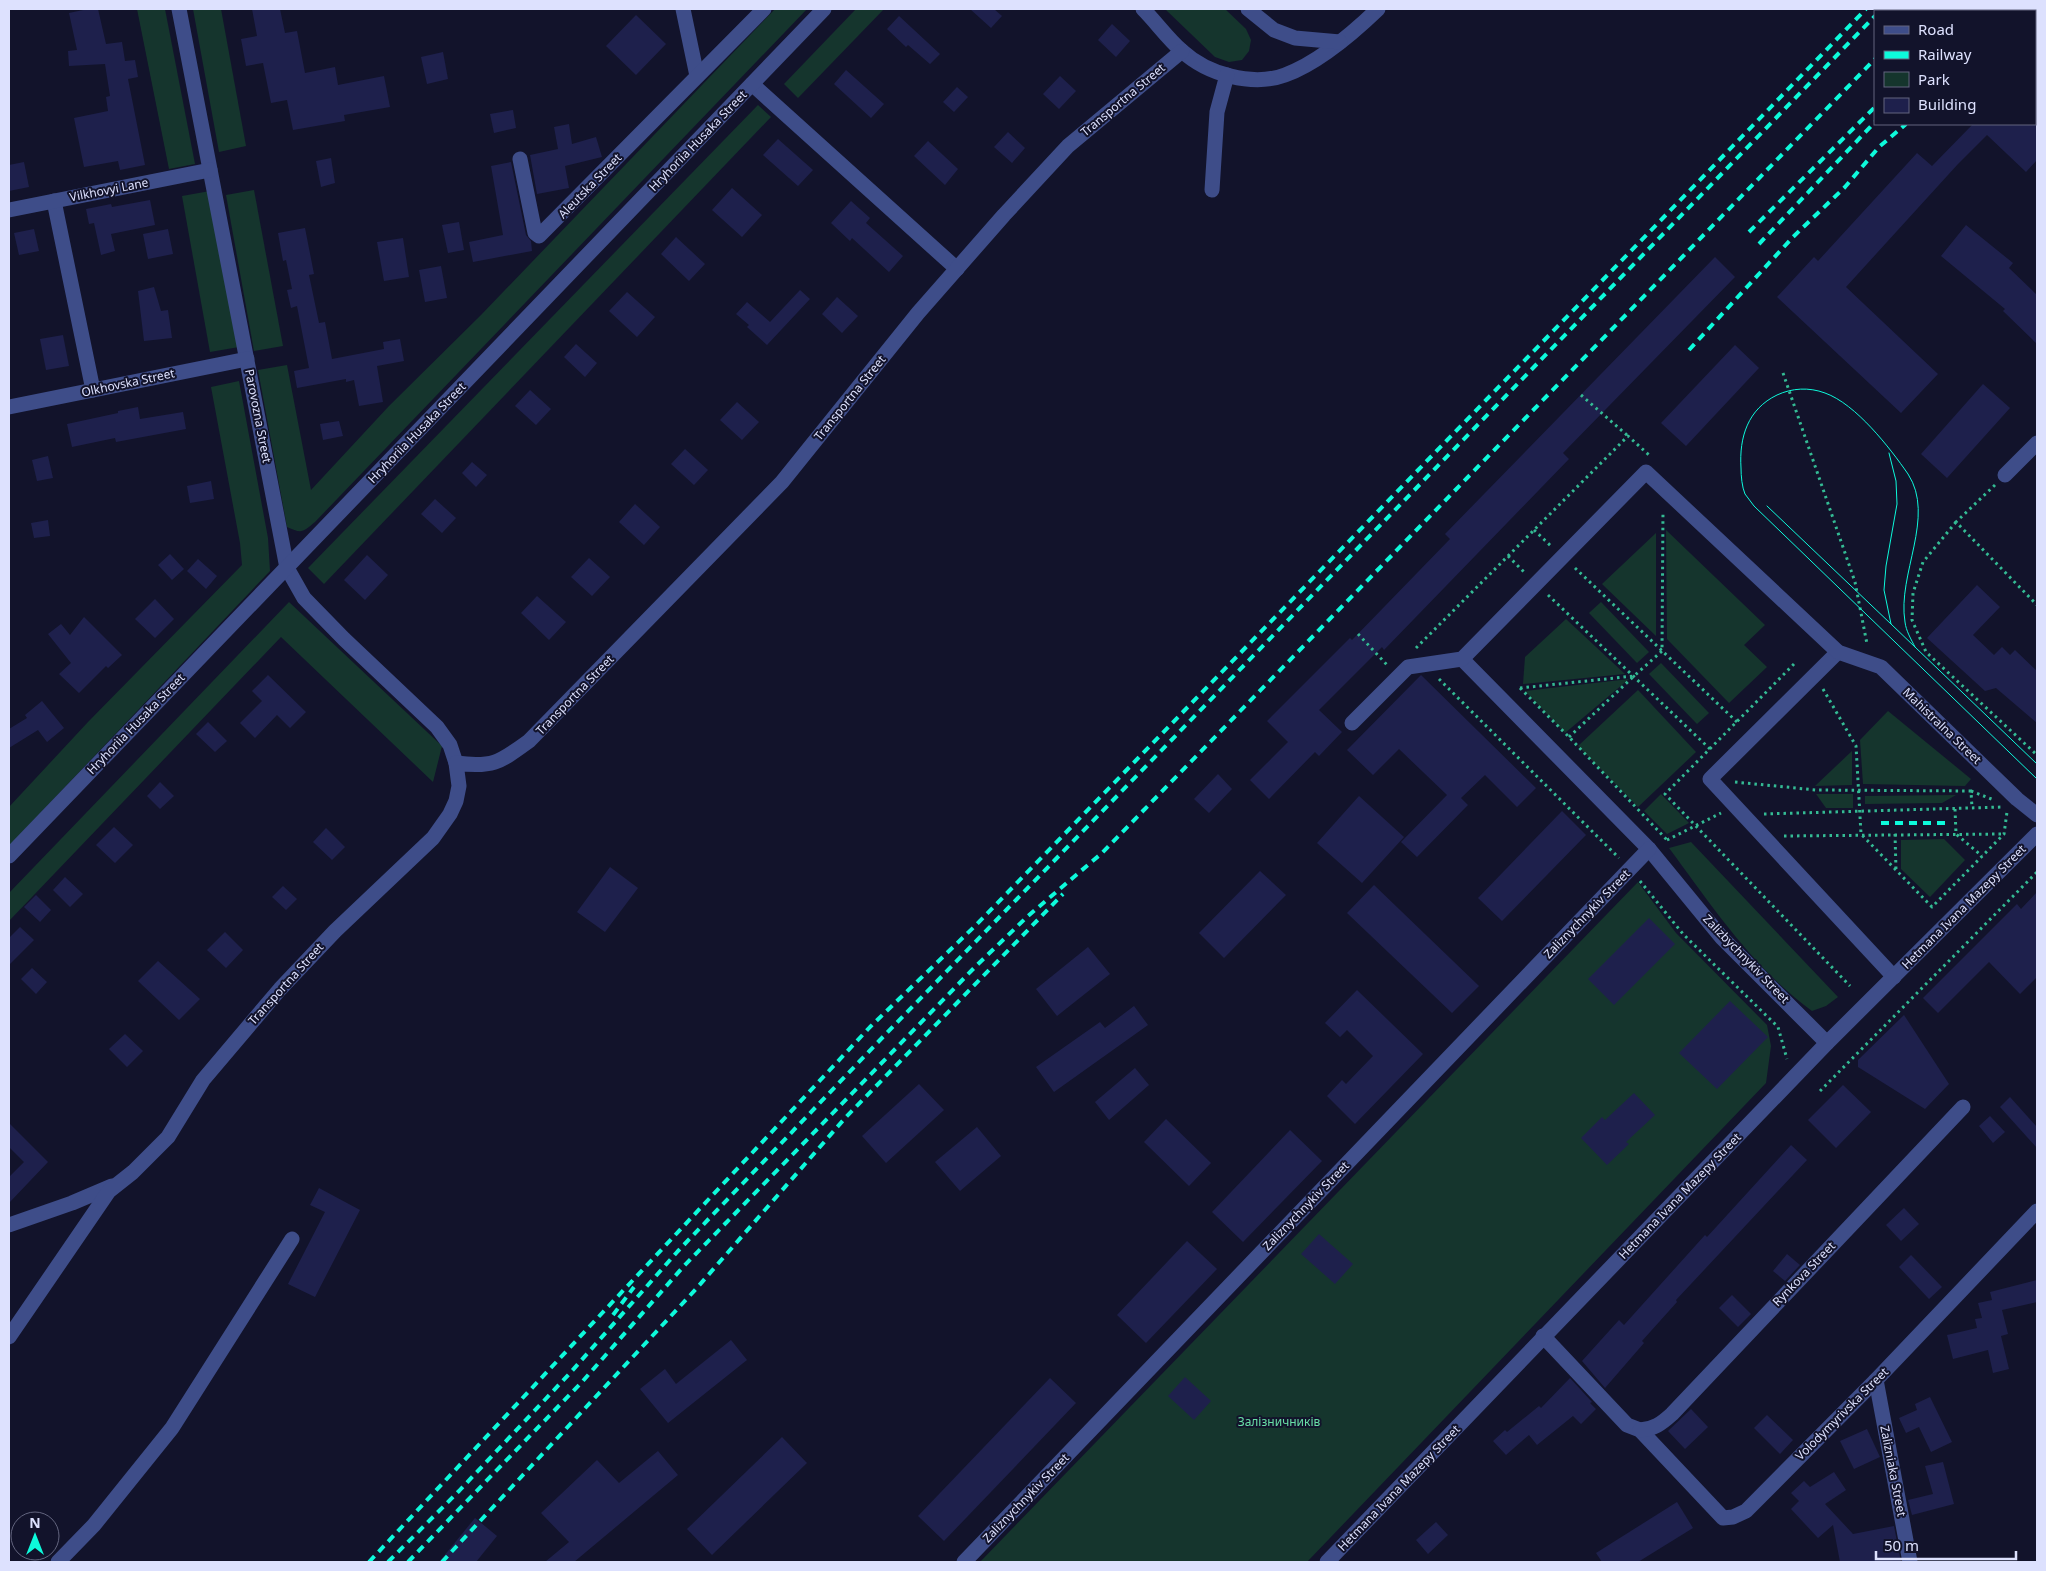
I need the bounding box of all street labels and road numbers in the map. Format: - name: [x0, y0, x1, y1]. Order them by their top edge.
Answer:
- street label: Transportna Street: [1077, 59, 1169, 140]
- street label: Hryhoriia Husaka Street: [645, 86, 751, 195]
- street label: Aleutska Street: [554, 149, 626, 222]
- street label: Vilkhovyi Lane: [68, 174, 150, 205]
- street label: Transportna Street: [810, 351, 890, 444]
- street label: Olkhovska Street: [80, 364, 177, 401]
- street label: Parovozna Street: [241, 367, 276, 465]
- street label: Hryhoriia Husaka Street: [364, 378, 470, 487]
- street label: Transportna Street: [532, 650, 618, 738]
- street label: Hryhoriia Husaka Street: [83, 669, 189, 778]
- street label: Mahistralna Street: [1899, 684, 1986, 768]
- street label: Hetmana Ivana Mazepy Street: [1898, 840, 2030, 973]
- street label: Zaliznychnykiv Street: [1540, 865, 1634, 962]
- street label: Zalizbychnykiv Street: [1699, 910, 1794, 1007]
- street label: Transportna Street: [244, 938, 328, 1029]
- street label: Hetmana Ivana Mazepy Street: [1615, 1128, 1745, 1262]
- street label: Zaliznychnykiv Street: [1259, 1157, 1353, 1254]
- street label: Rynkova Street: [1768, 1237, 1839, 1310]
- street label: Volodymyrivska Street: [1791, 1363, 1892, 1464]
- street label: Hetmana Ivana Mazepy Street: [1334, 1420, 1464, 1554]
- street label: Zalizniaka Street: [1876, 1424, 1911, 1519]
- street label: Zaliznychnykiv Street: [979, 1449, 1073, 1546]

